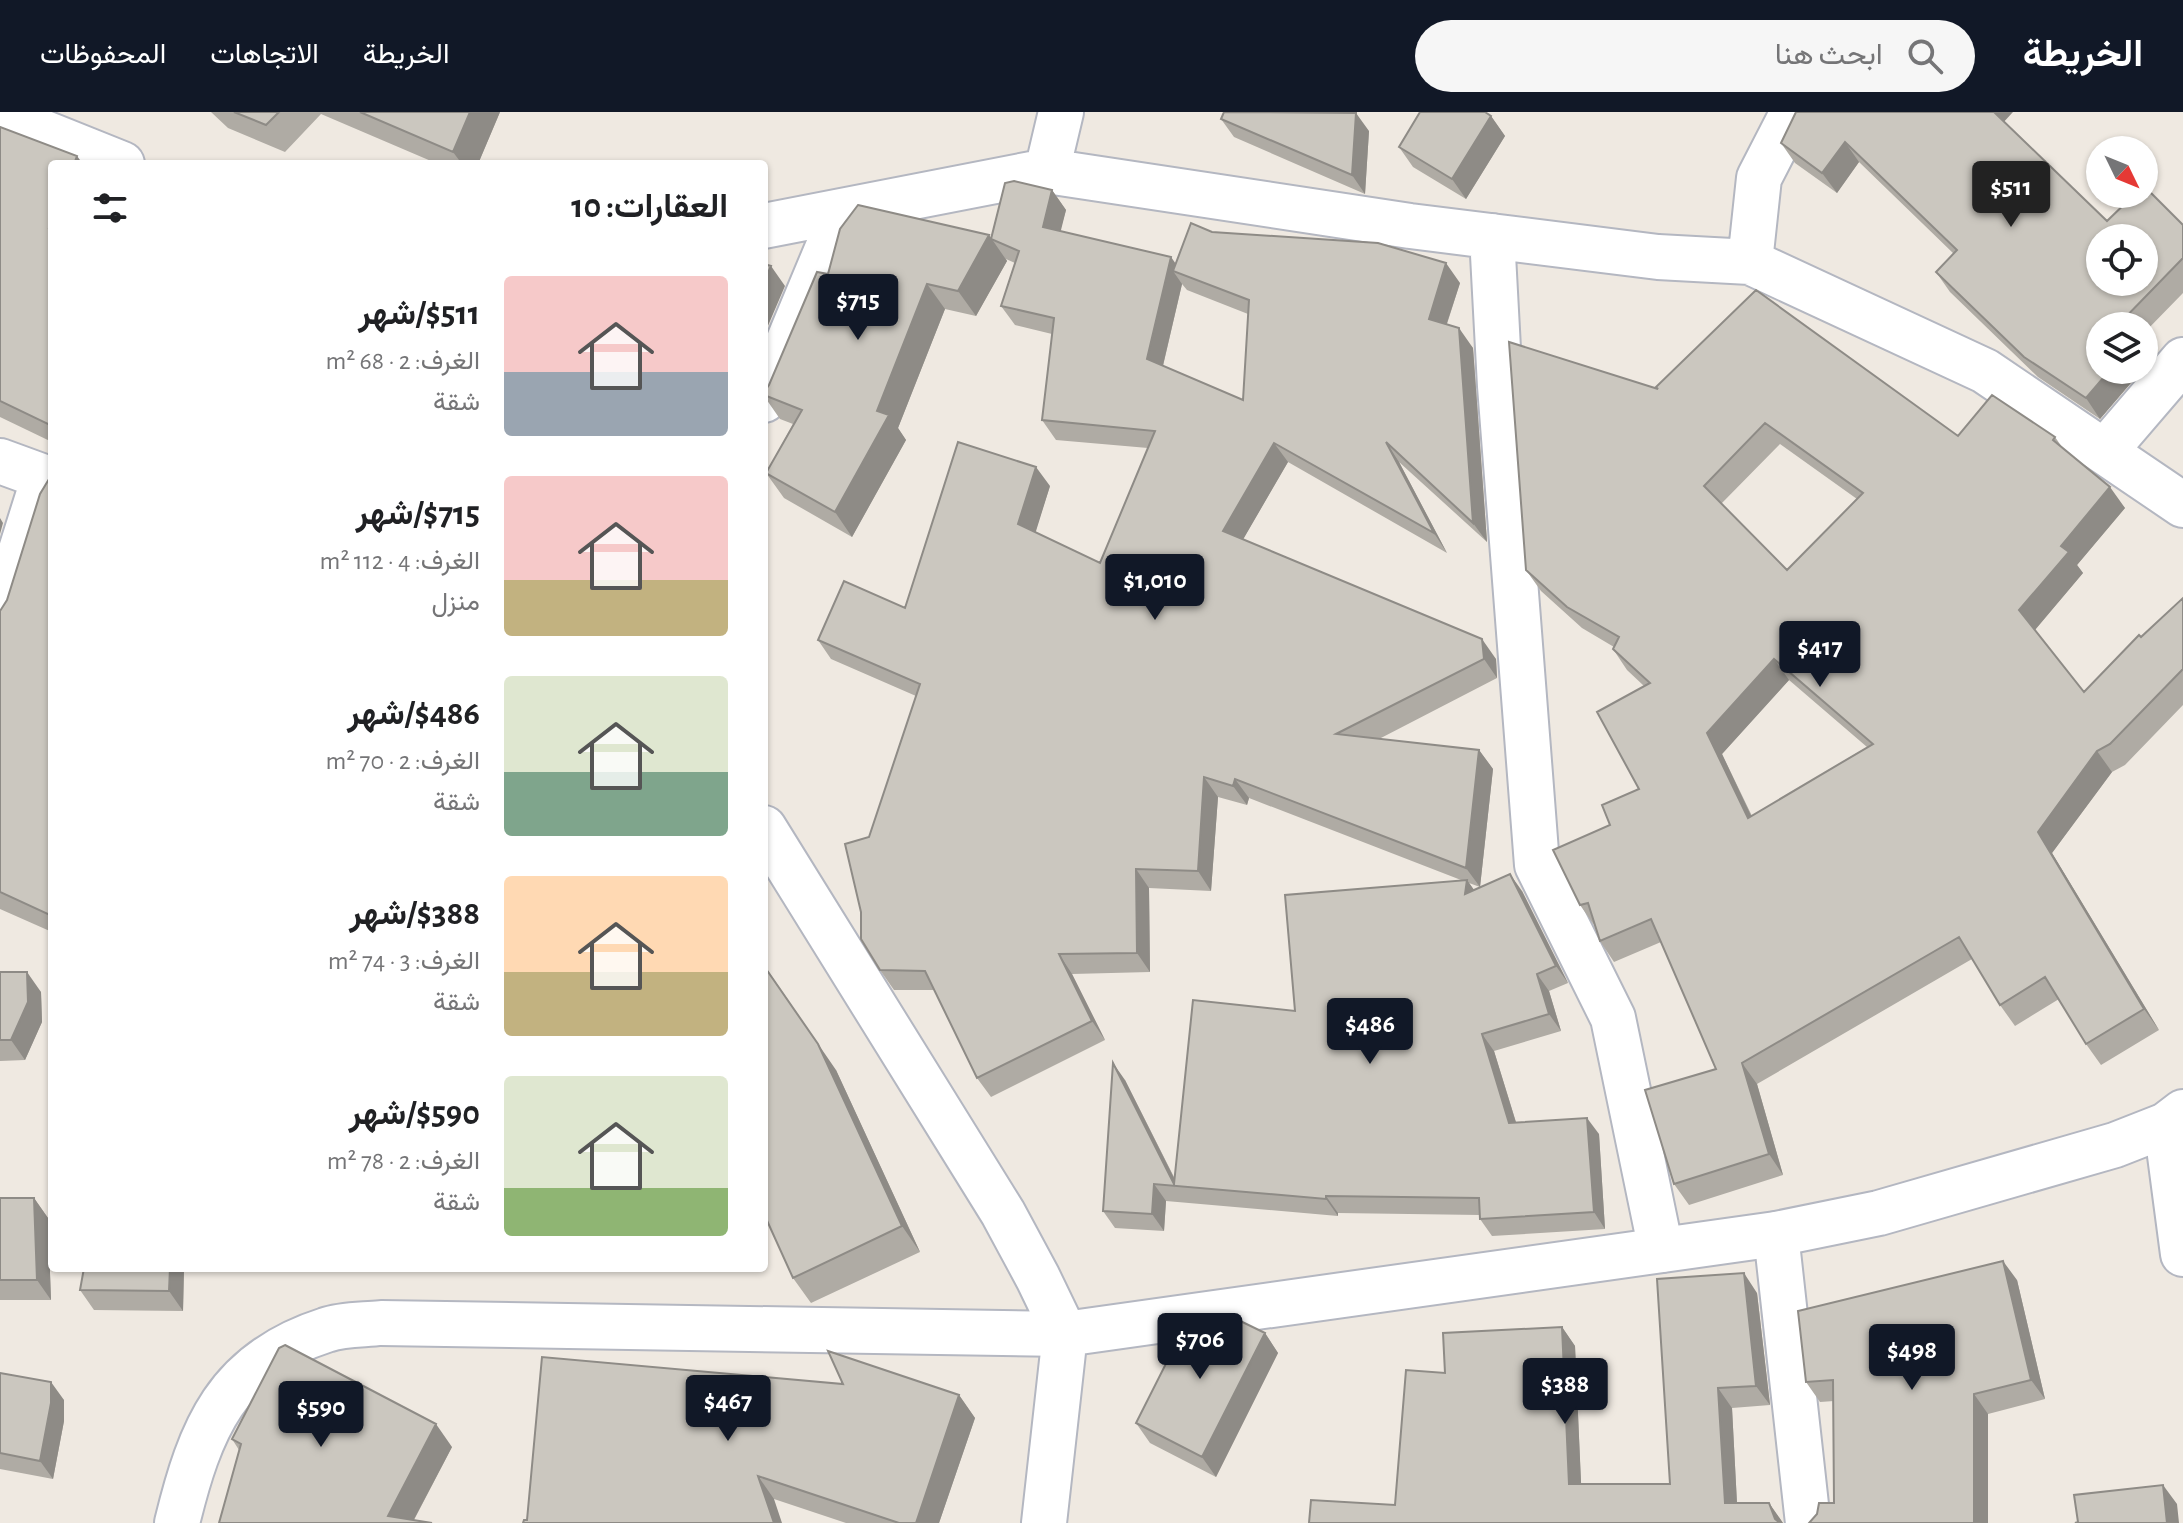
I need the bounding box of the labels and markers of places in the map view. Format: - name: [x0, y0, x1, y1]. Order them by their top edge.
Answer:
- pin: $511: [1964, 161, 2058, 229]
- pin: $715: [811, 274, 905, 342]
- pin: $1,010: [1090, 554, 1220, 622]
- pin: $417: [1773, 621, 1867, 689]
- pin: $486: [1323, 998, 1417, 1066]
- pin: $706: [1153, 1313, 1247, 1381]
- pin: $498: [1865, 1324, 1959, 1392]
- pin: $388: [1518, 1358, 1612, 1426]
- pin: $467: [681, 1375, 775, 1443]
- pin: $590: [274, 1381, 368, 1449]

